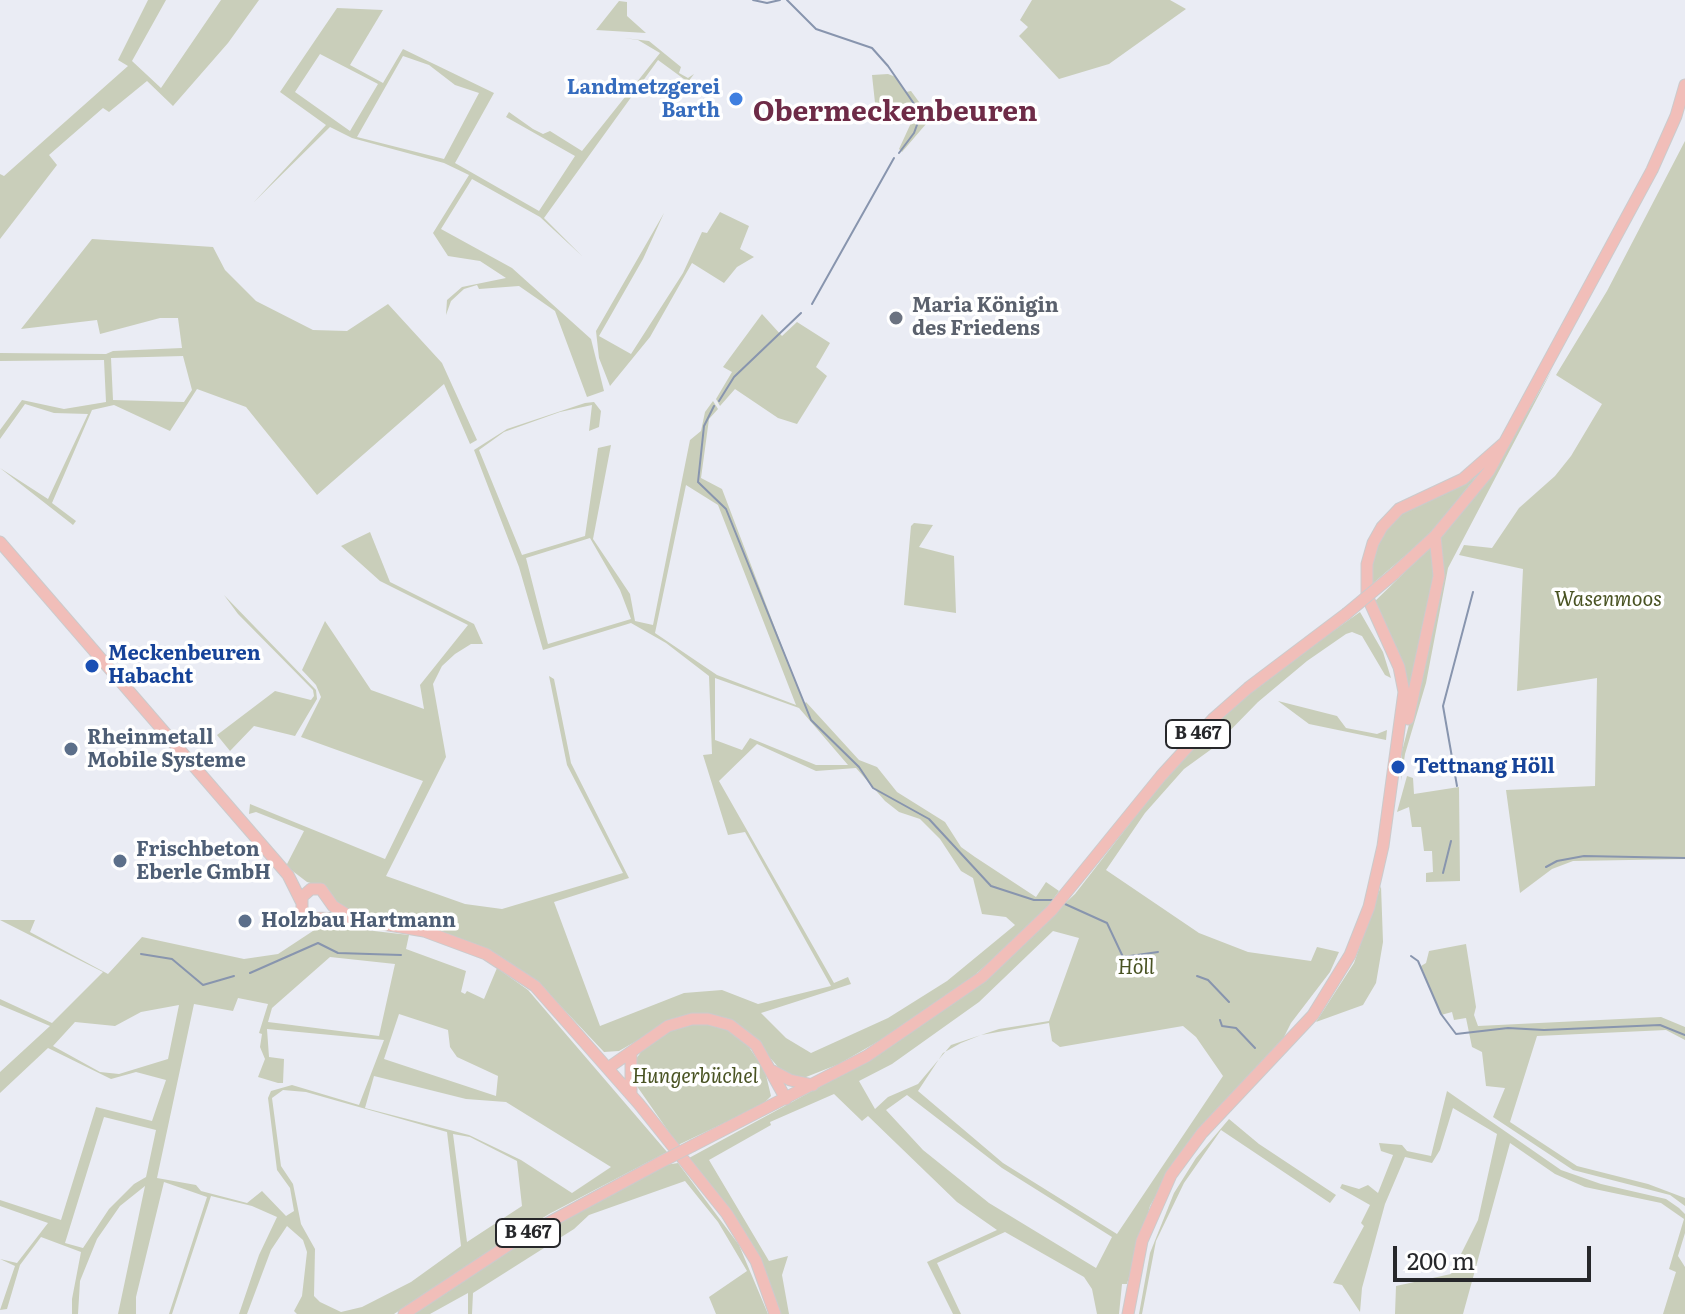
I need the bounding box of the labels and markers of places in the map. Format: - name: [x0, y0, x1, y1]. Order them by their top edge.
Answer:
- place label: Landmetzgerei Barth: [567, 76, 720, 123]
- marker: Landmetzgerei Barth: [727, 90, 745, 108]
- place label: Maria Königin des Friedens: [912, 294, 1059, 341]
- marker: Maria Königin des Friedens: [887, 309, 905, 327]
- place label: Meckenbeuren Habacht: [108, 642, 261, 689]
- marker: Meckenbeuren Habacht: [83, 657, 101, 675]
- place label: Rheinmetall Mobile Systeme: [87, 726, 246, 773]
- marker: Rheinmetall Mobile Systeme: [62, 740, 80, 758]
- place label: Tettnang Höll: [1414, 755, 1555, 779]
- marker: Tettnang Höll: [1389, 758, 1407, 776]
- place label: Frischbeton Eberle GmbH: [136, 838, 271, 885]
- marker: Frischbeton Eberle GmbH: [111, 852, 129, 870]
- place label: Holzbau Hartmann: [261, 909, 456, 933]
- marker: Holzbau Hartmann: [236, 912, 254, 930]

